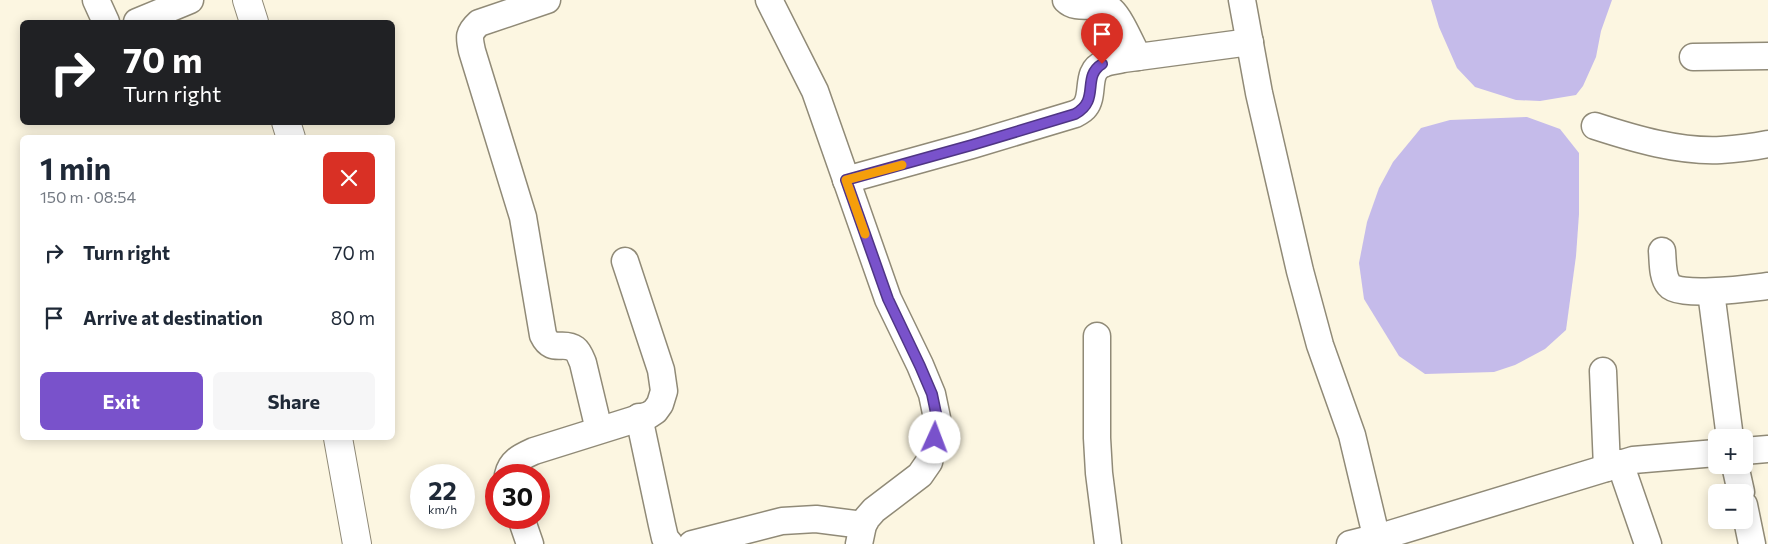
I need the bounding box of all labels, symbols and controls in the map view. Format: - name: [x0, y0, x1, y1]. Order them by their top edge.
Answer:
- pin: [1081, 13, 1123, 64]
- icon: arrive: [1088, 20, 1116, 48]
- text: 70 m: [123, 37, 203, 80]
- icon: right: [40, 40, 105, 105]
- text: Turn right: [123, 80, 221, 107]
- text: 1 min: [40, 149, 111, 186]
- button: close: [323, 152, 375, 204]
- text: 150 m · 08:54: [40, 187, 136, 206]
- icon: right: [40, 239, 68, 267]
- text: Turn right: [83, 241, 170, 264]
- text: 70 m: [332, 241, 375, 264]
- icon: arrive: [40, 304, 68, 332]
- text: Arrive at destination: [83, 306, 263, 329]
- text: 80 m: [331, 306, 375, 329]
- button: Exit: [40, 372, 203, 430]
- button: Share: [213, 372, 375, 430]
- position arrow: [908, 411, 960, 463]
- map controls: [1708, 429, 1753, 529]
- button: +: [1708, 429, 1753, 474]
- speed limit sign: 30: [485, 464, 550, 529]
- text: 22: [428, 475, 457, 505]
- button: −: [1708, 484, 1753, 529]
- text: km/h: [428, 502, 457, 516]

